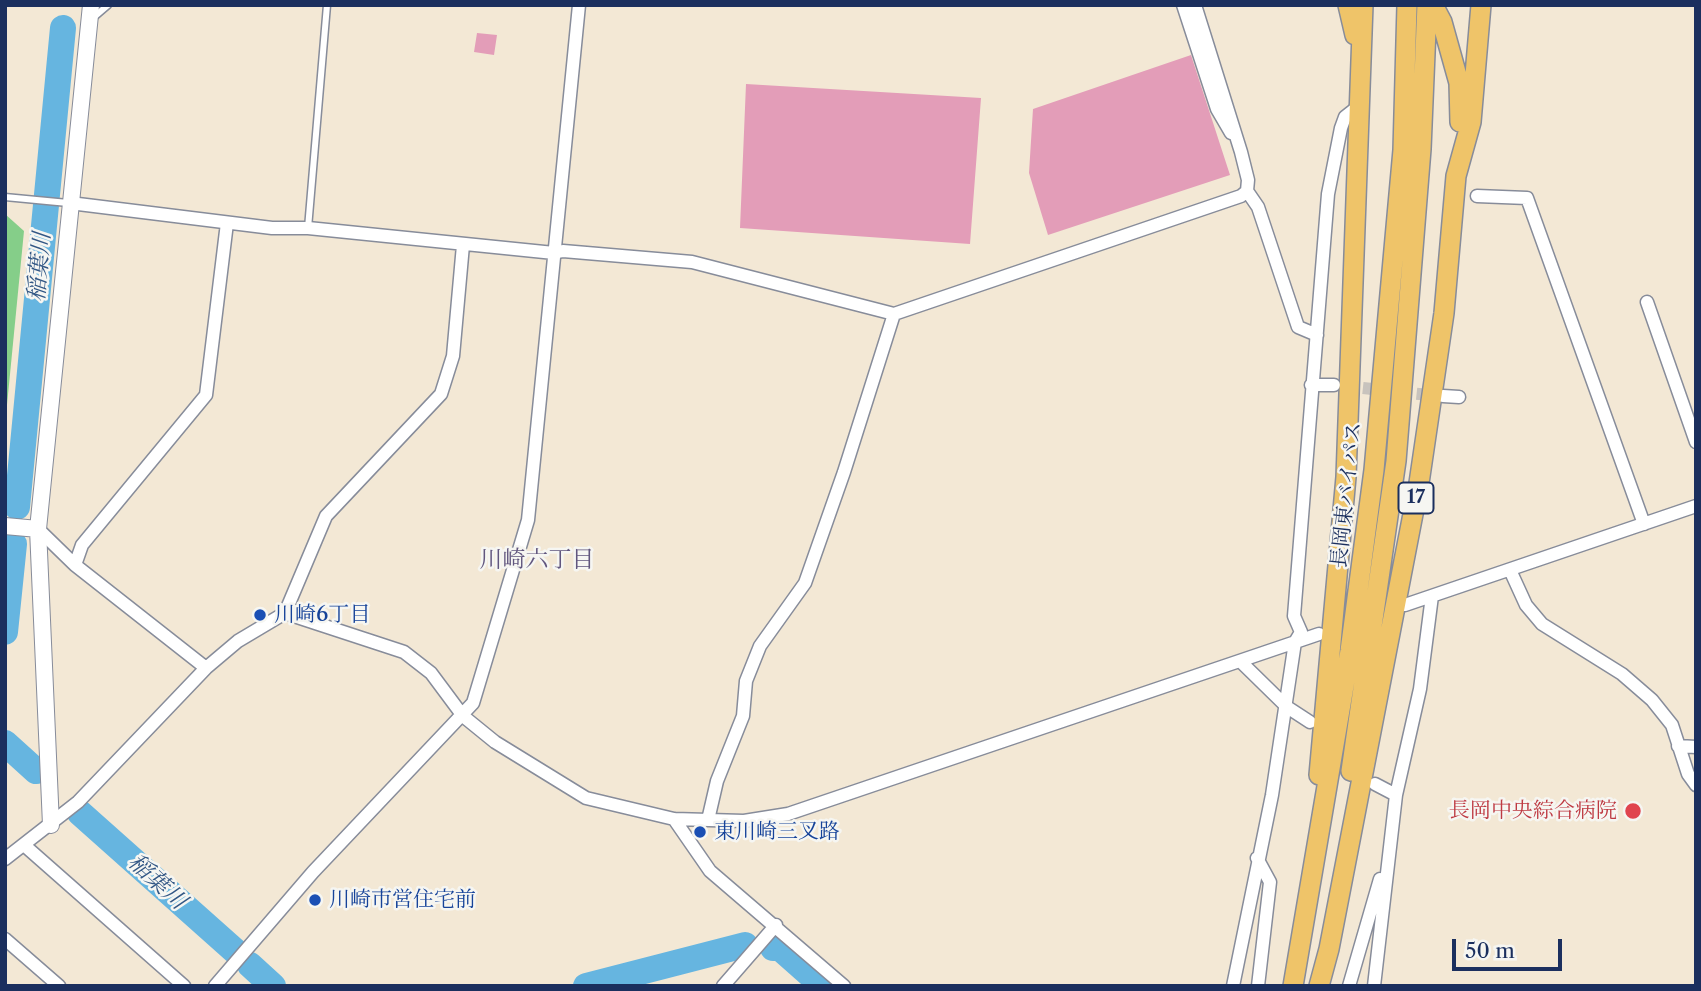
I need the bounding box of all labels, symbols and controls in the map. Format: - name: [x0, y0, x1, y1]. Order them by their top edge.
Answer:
- water label: 稲葉川: [23, 231, 57, 303]
- street label: 長岡東バイパス: [1327, 421, 1367, 569]
- road number: 17: [1398, 482, 1434, 513]
- district label: 川崎六丁目: [480, 546, 594, 574]
- place label: 川崎6丁目: [274, 602, 370, 628]
- marker: 川崎6丁目: [252, 607, 268, 623]
- place label: 長岡中央綜合病院: [1449, 798, 1617, 824]
- marker: 長岡中央綜合病院: [1623, 801, 1643, 821]
- place label: 東川崎三叉路: [714, 819, 840, 845]
- marker: 東川崎三叉路: [692, 824, 708, 840]
- water label: 稲葉川: [122, 849, 192, 915]
- place label: 川崎市営住宅前: [329, 887, 476, 913]
- marker: 川崎市営住宅前: [307, 892, 323, 908]
- scale bar: [1456, 925, 1566, 969]
- text: 50 m: [1465, 938, 1515, 963]

